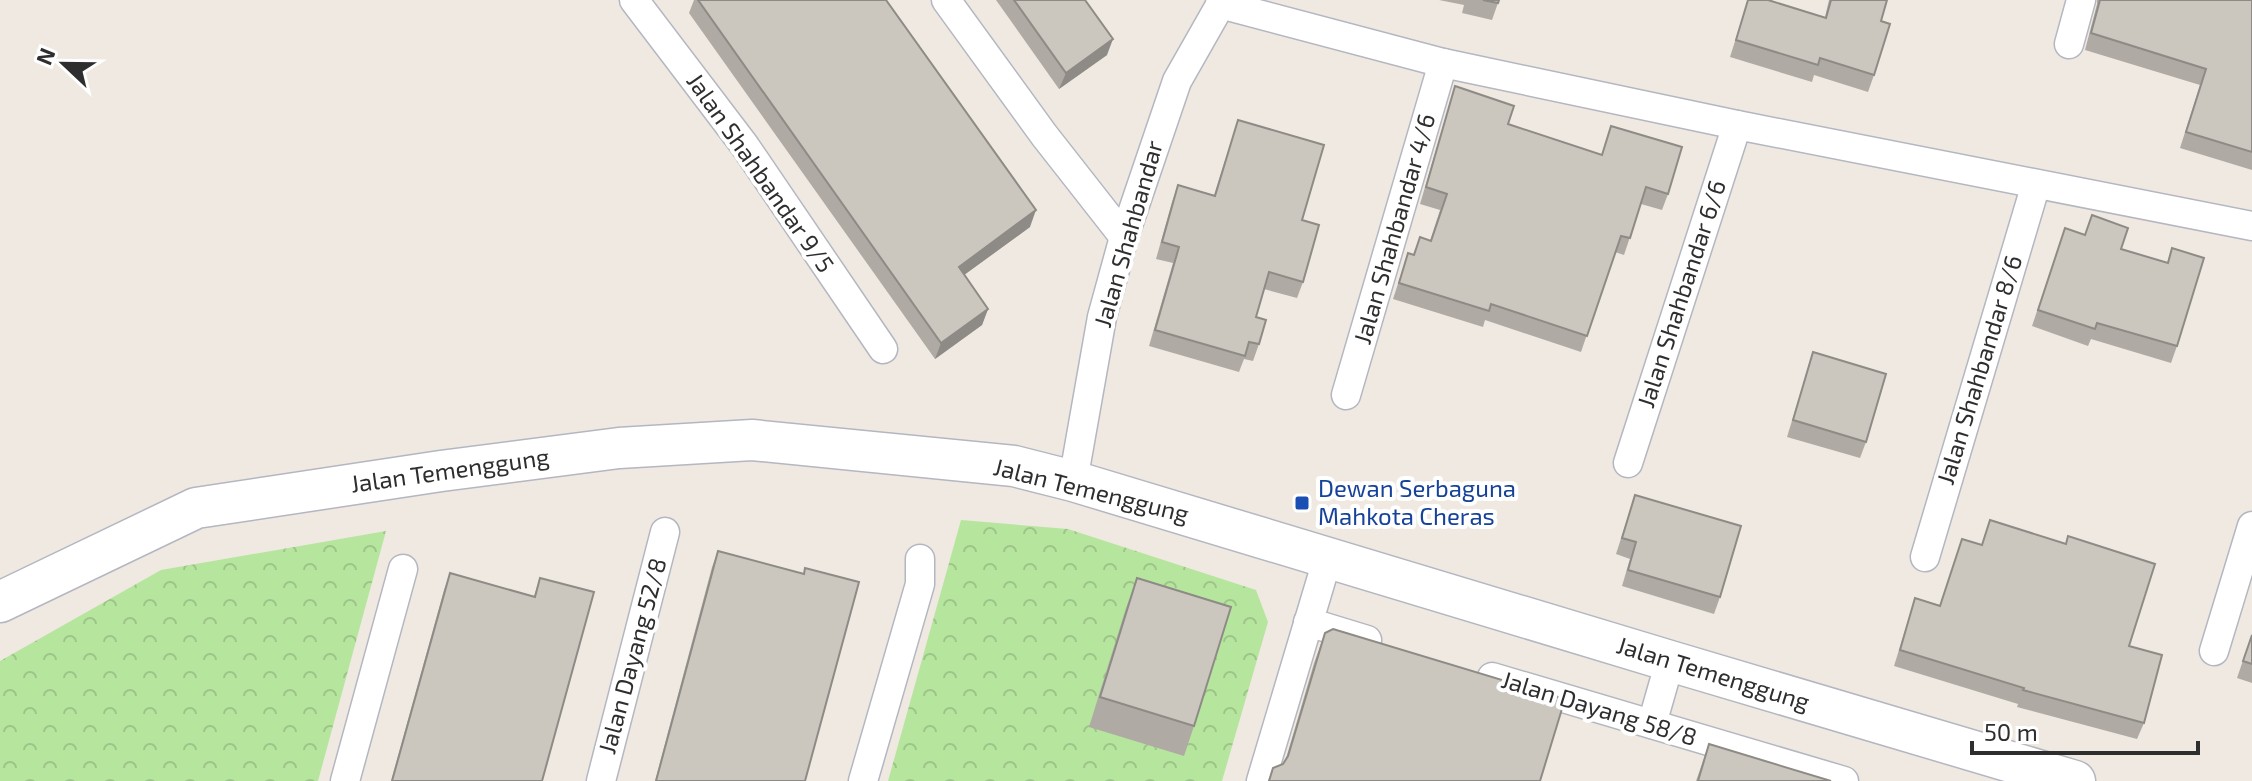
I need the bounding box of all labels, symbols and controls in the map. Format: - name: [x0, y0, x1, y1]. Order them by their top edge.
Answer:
- north arrow: [24, 24, 104, 104]
- text: N: [29, 44, 60, 68]
- street label: Jalan Shahbandar 9/5: [681, 67, 841, 277]
- street label: Jalan Shahbandar 4/6: [1347, 110, 1440, 347]
- street label: Jalan Shahbandar: [1087, 137, 1168, 330]
- street label: Jalan Shahbandar 6/6: [1630, 176, 1731, 411]
- street label: Jalan Shahbandar 8/6: [1930, 251, 2027, 488]
- street label: Jalan Temenggung: [349, 441, 551, 498]
- street label: Jalan Temenggung: [991, 451, 1192, 528]
- place label: Dewan Serbaguna Mahkota Cheras: [1318, 473, 1516, 530]
- marker: Dewan Serbaguna Mahkota Cheras: [1293, 494, 1311, 512]
- street label: Jalan Dayang 52/8: [591, 554, 672, 757]
- street label: Jalan Temenggung: [1613, 629, 1813, 716]
- street label: Jalan Dayang 58/8: [1498, 664, 1701, 751]
- scale bar: [1972, 705, 2198, 755]
- text: 50 m: [1984, 717, 2038, 746]

